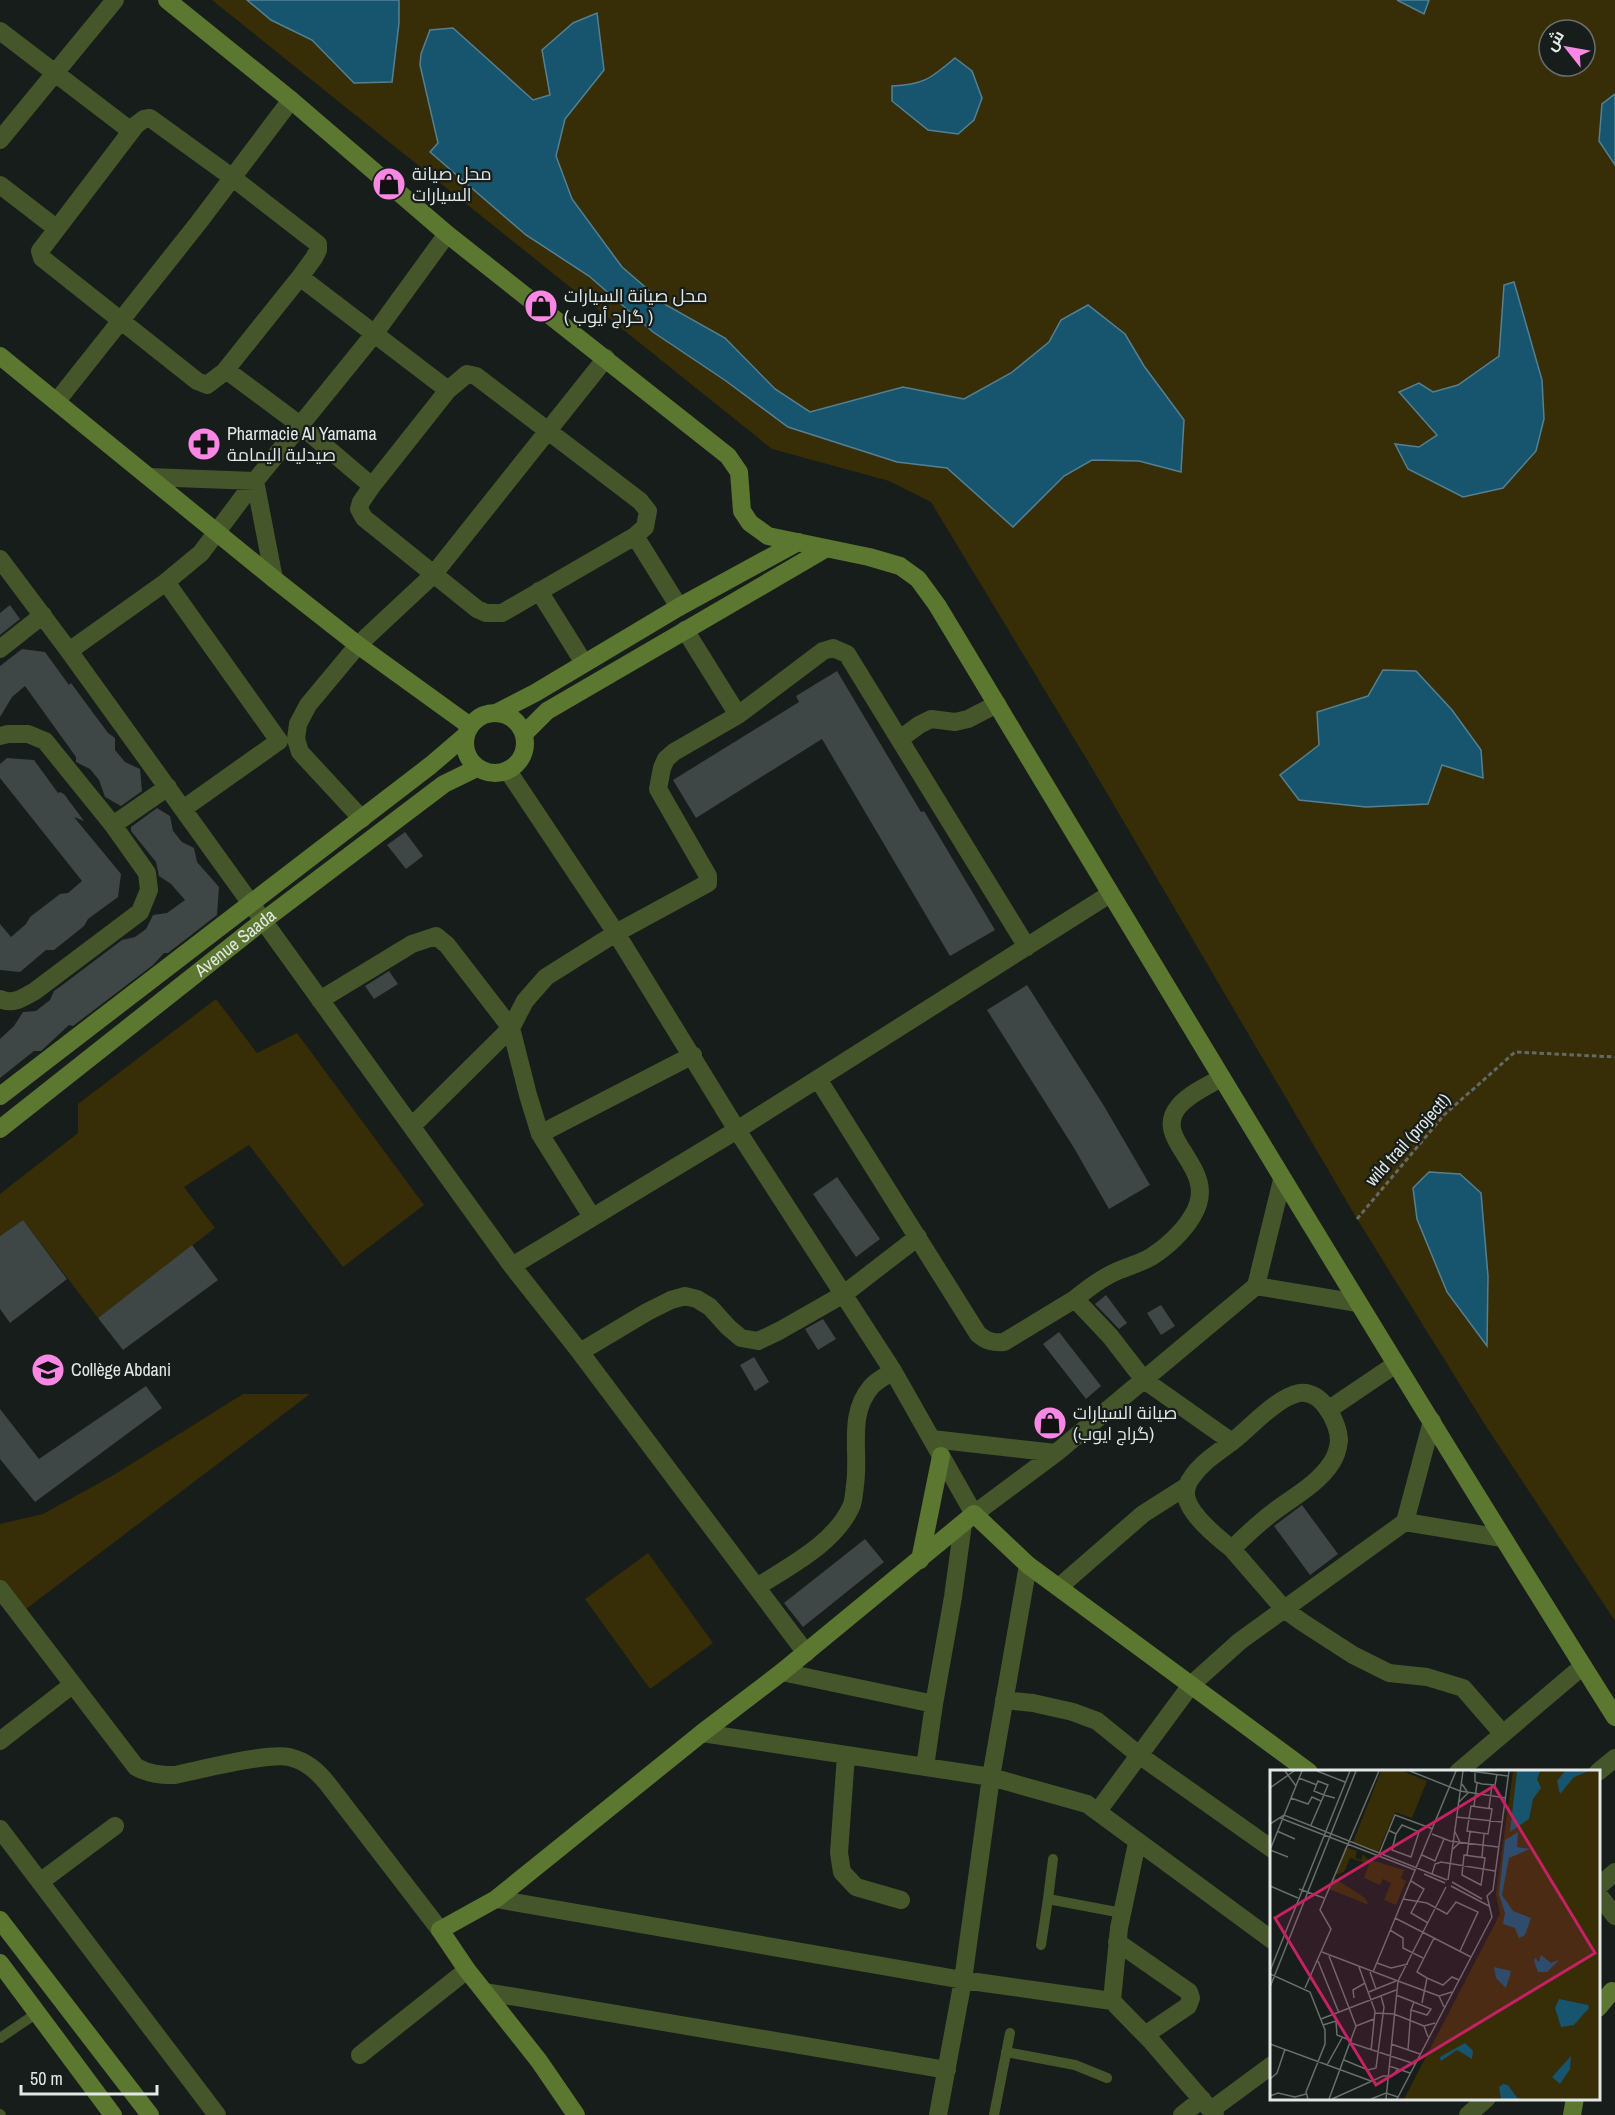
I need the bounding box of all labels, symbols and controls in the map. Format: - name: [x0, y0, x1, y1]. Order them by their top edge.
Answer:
- north arrow: [1537, 18, 1597, 78]
- text: ش: [1539, 26, 1569, 55]
- place label: محل صيانة السيارات: [412, 161, 492, 207]
- shop icon: محل صيانة السيارات: [371, 166, 407, 202]
- place label: محل صيانة السيارات ( گراچ أيوب ): [564, 283, 707, 329]
- shop icon: محل صيانة السيارات ( گراچ أيوب ): [523, 288, 559, 324]
- place label: Pharmacie Al Yamama صيدلية اليمامة: [227, 421, 377, 467]
- pharmacy icon: Pharmacie Al Yamama صيدلية اليمامة: [186, 426, 222, 462]
- street label: Avenue Saada: [189, 903, 281, 983]
- street label: wild trail (project!): [1359, 1088, 1456, 1192]
- school or university icon: Collège Abdani: [30, 1352, 66, 1388]
- place label: Collège Abdani: [71, 1357, 171, 1382]
- place label: صيانة السيارات (گراج ايوب): [1073, 1400, 1177, 1446]
- shop icon: صيانة السيارات (گراج ايوب): [1032, 1405, 1068, 1441]
- inset map: [1270, 1770, 1600, 2100]
- scale bar: [21, 2058, 158, 2096]
- text: 50 m: [30, 2066, 63, 2091]

